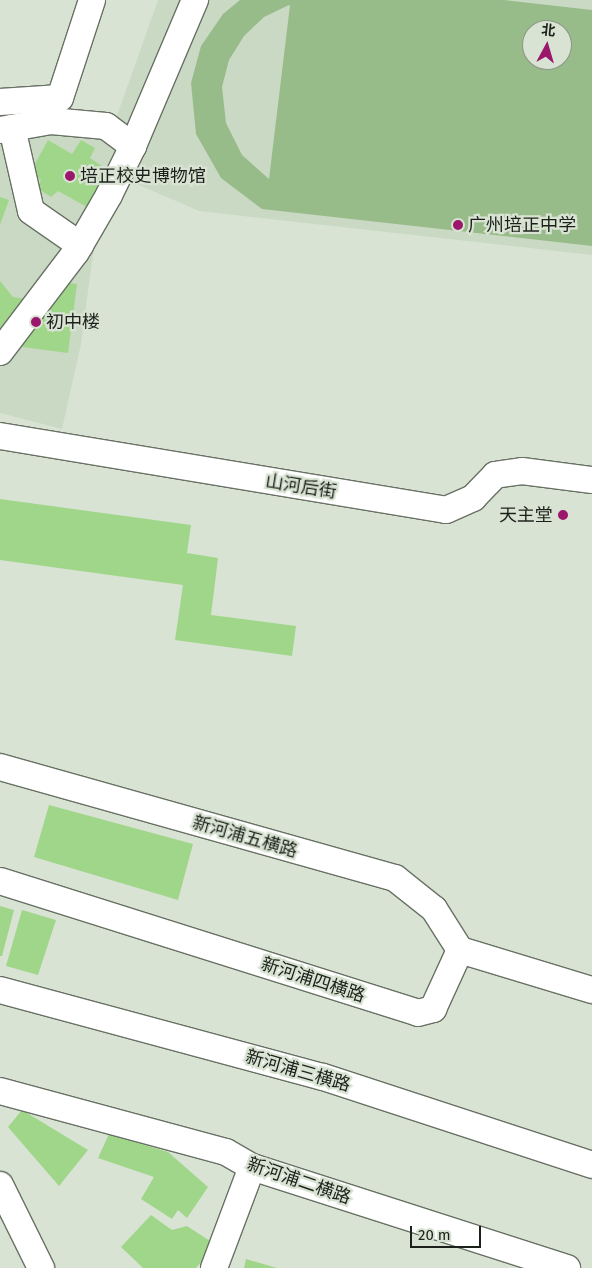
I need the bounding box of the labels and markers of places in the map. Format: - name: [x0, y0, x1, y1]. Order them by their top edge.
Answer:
- place label: 培正校史博物馆: [80, 165, 206, 187]
- marker: 培正校史博物馆: [64, 170, 76, 182]
- place label: 广州培正中学: [468, 214, 576, 236]
- marker: 广州培正中学: [452, 219, 464, 231]
- place label: 初中楼: [46, 311, 100, 333]
- marker: 初中楼: [30, 316, 42, 328]
- place label: 天主堂: [499, 504, 553, 526]
- marker: 天主堂: [557, 509, 569, 521]

